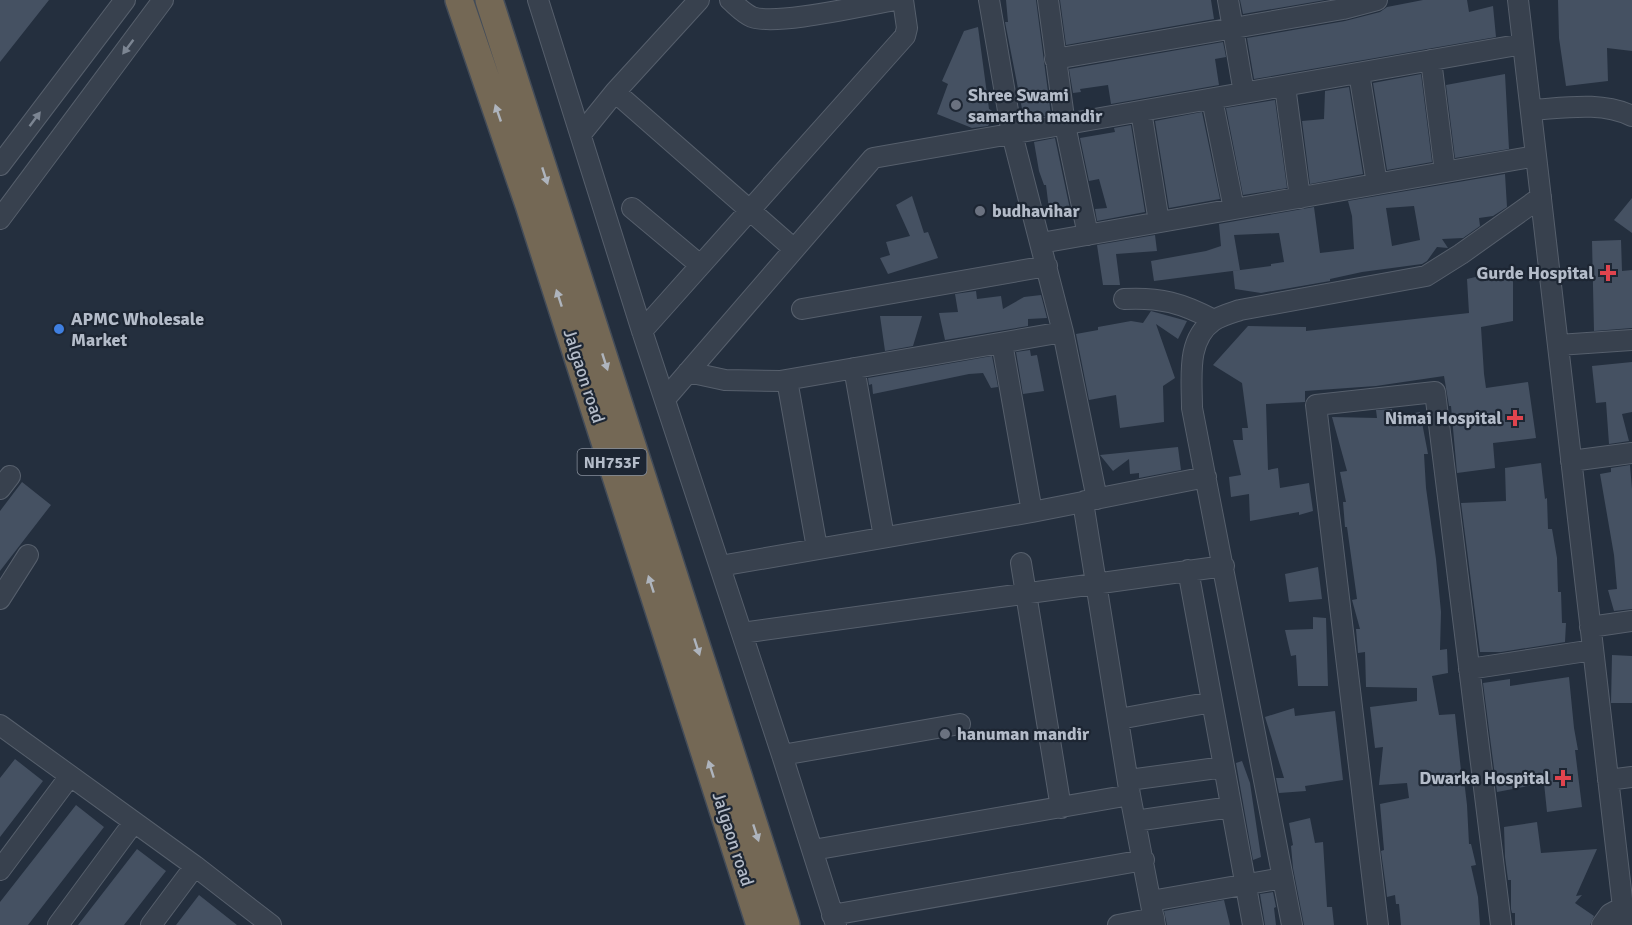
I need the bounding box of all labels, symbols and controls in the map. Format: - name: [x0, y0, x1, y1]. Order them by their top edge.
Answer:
- one-way arrow: [122, 39, 134, 55]
- place label: Shree Swami samartha mandir: [968, 84, 1103, 127]
- marker: Shree Swami samartha mandir: [949, 98, 963, 112]
- one-way arrow: [492, 104, 502, 122]
- one-way arrow: [29, 111, 41, 126]
- one-way arrow: [541, 167, 551, 185]
- place label: budhavihar: [992, 200, 1081, 222]
- marker: budhavihar: [973, 204, 987, 218]
- place label: Gurde Hospital: [1477, 262, 1594, 284]
- marker: Gurde Hospital: [1599, 264, 1617, 282]
- one-way arrow: [554, 289, 563, 307]
- place label: APMC Wholesale Market: [71, 308, 204, 351]
- marker: APMC Wholesale Market: [52, 322, 66, 336]
- street label: Jalgaon road: [558, 326, 610, 426]
- one-way arrow: [600, 353, 610, 371]
- place label: Nimai Hospital: [1385, 407, 1502, 429]
- marker: Nimai Hospital: [1506, 409, 1524, 427]
- road number: NH753F: [578, 449, 646, 475]
- one-way arrow: [646, 575, 655, 593]
- one-way arrow: [692, 638, 702, 656]
- place label: hanuman mandir: [957, 723, 1090, 745]
- marker: hanuman mandir: [938, 727, 952, 741]
- one-way arrow: [706, 760, 715, 778]
- place label: Dwarka Hospital: [1419, 767, 1550, 789]
- marker: Dwarka Hospital: [1554, 769, 1572, 787]
- street label: Jalgaon road: [707, 789, 759, 889]
- one-way arrow: [752, 824, 762, 842]

